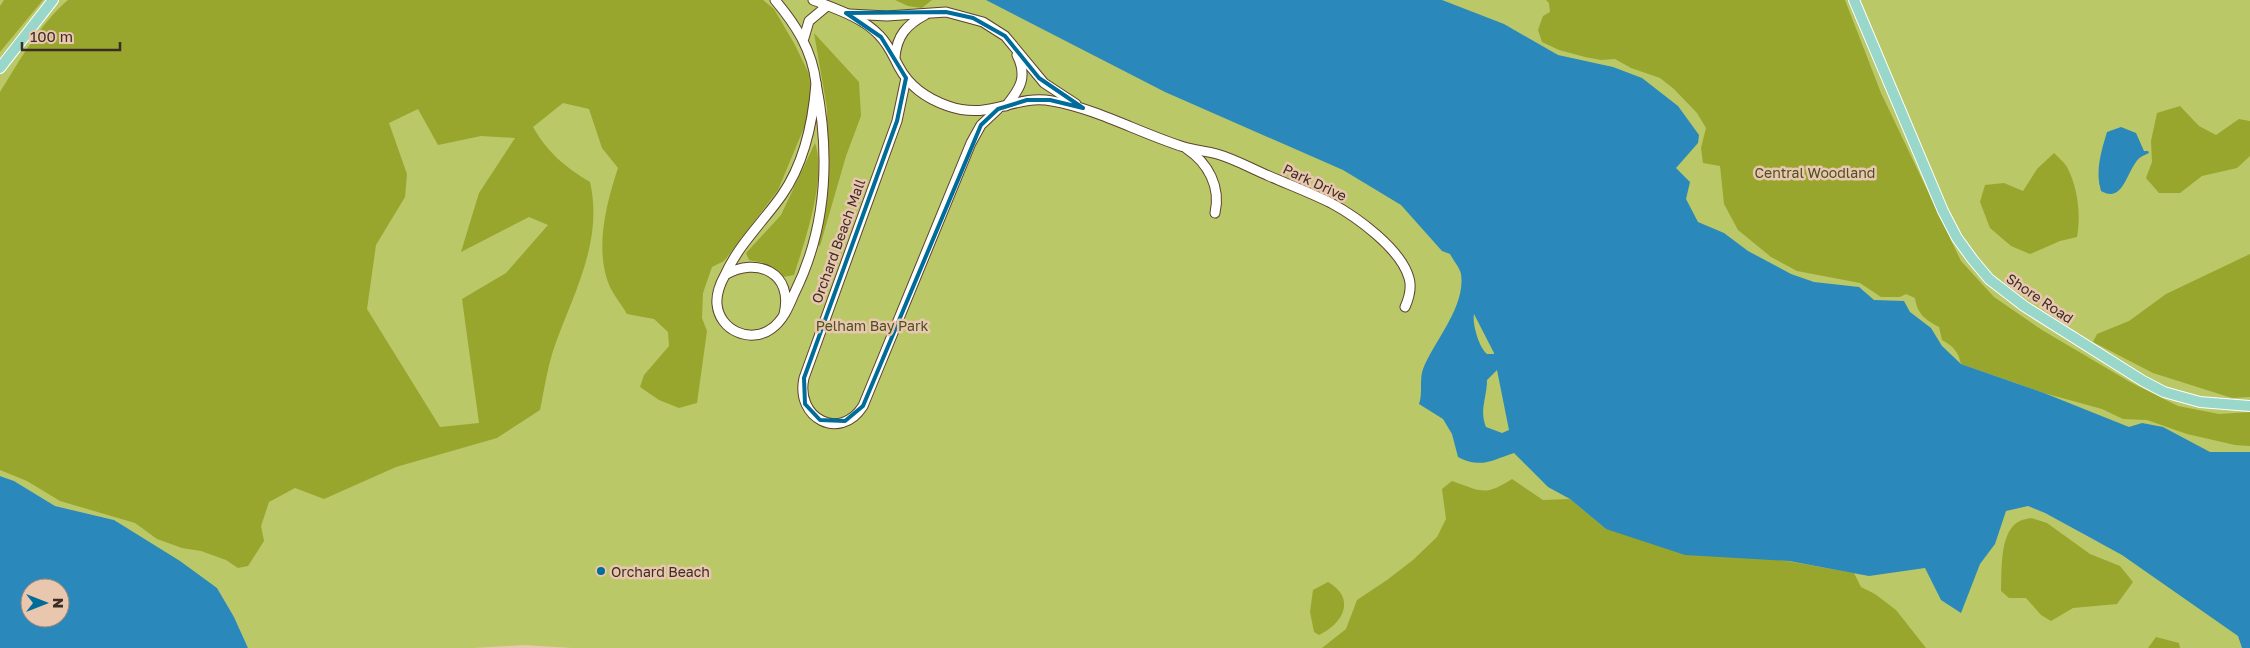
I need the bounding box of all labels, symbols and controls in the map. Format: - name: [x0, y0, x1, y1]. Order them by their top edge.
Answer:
- scale bar: [22, 20, 120, 52]
- text: 100 m: [30, 27, 73, 45]
- street label: Park Drive: [1280, 160, 1350, 204]
- park label: Central Woodland: [1755, 164, 1875, 181]
- street label: Orchard Beach Mall: [808, 176, 868, 306]
- street label: Shore Road: [2003, 269, 2077, 327]
- park label: Pelham Bay Park: [816, 317, 928, 334]
- place label: Orchard Beach: [611, 563, 710, 580]
- marker: Orchard Beach: [595, 565, 607, 577]
- north arrow: [20, 578, 70, 628]
- text: N: [50, 598, 67, 608]

